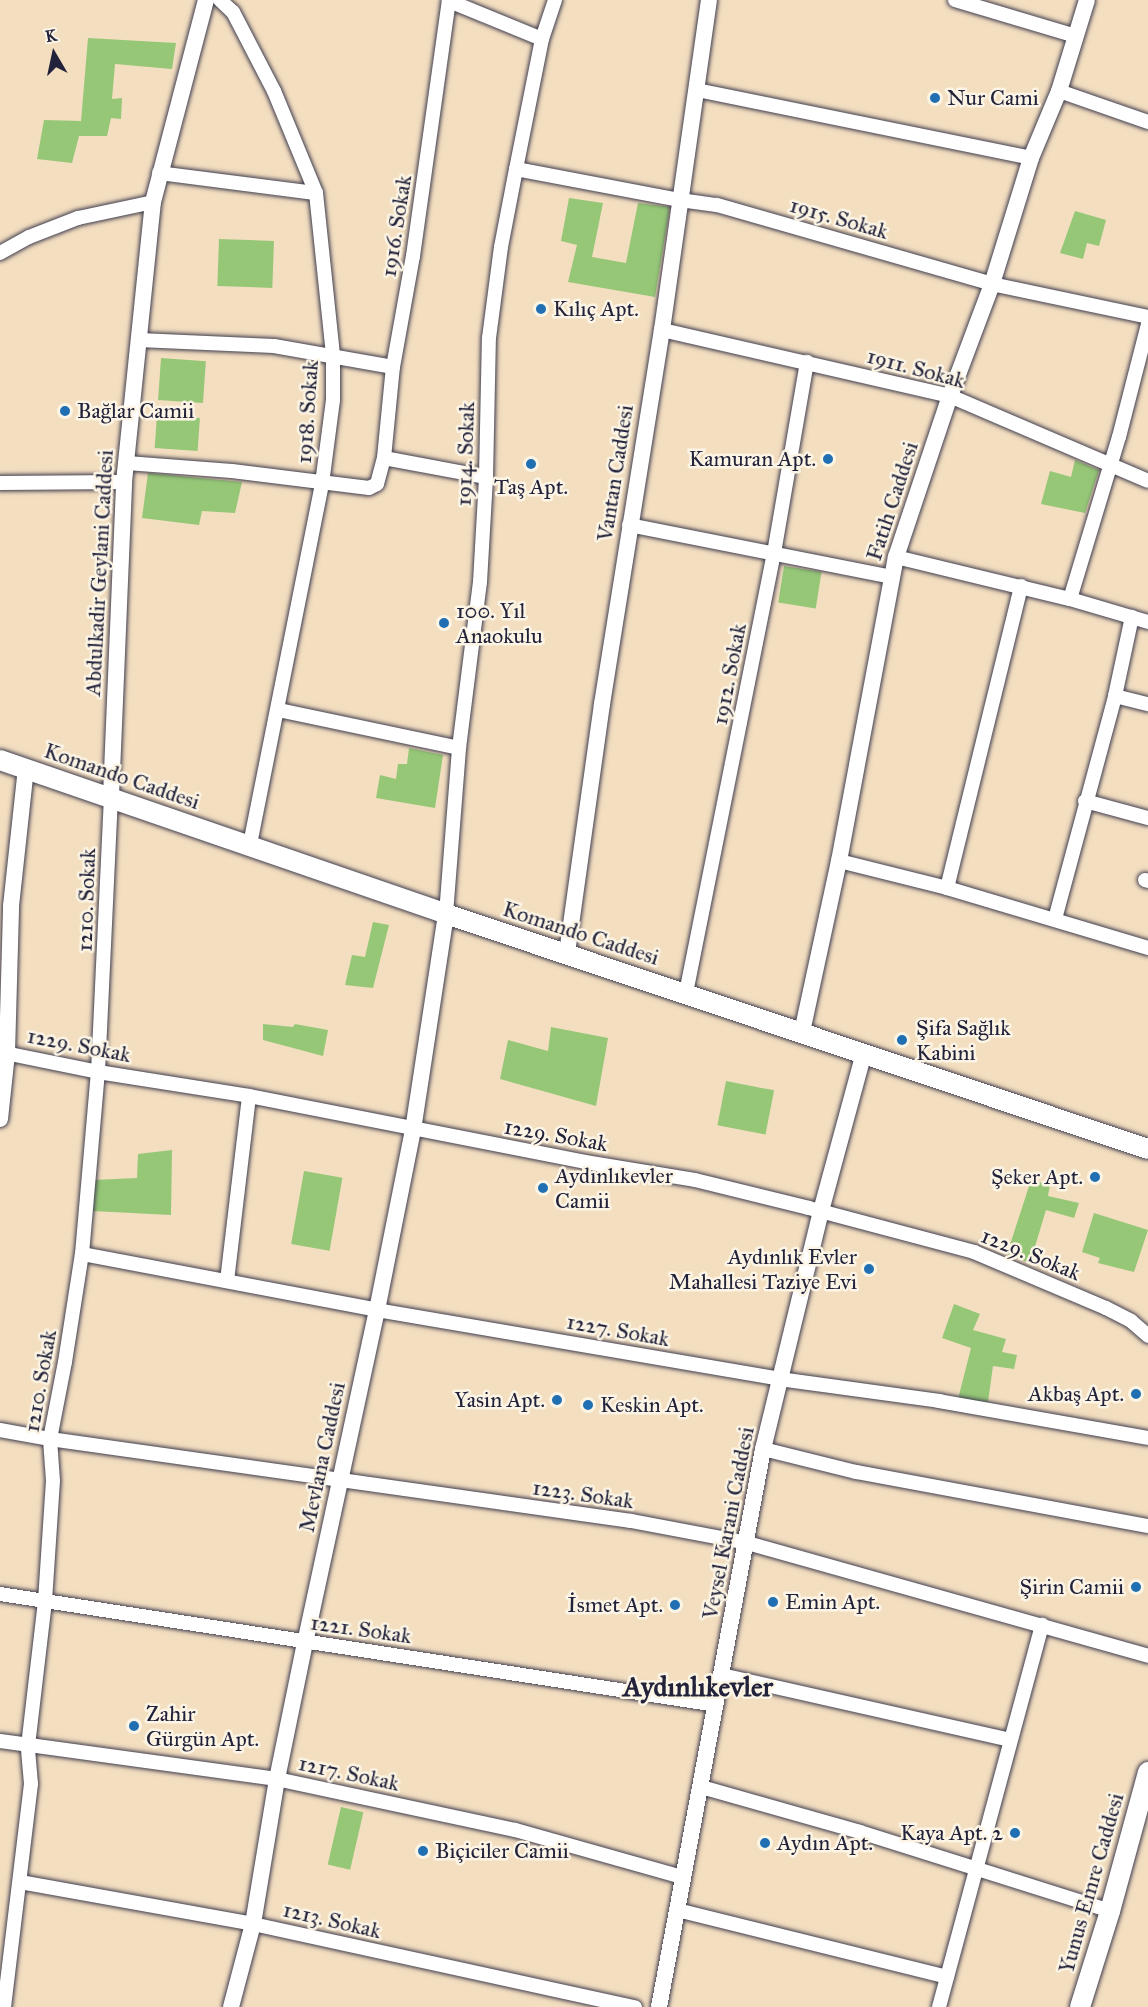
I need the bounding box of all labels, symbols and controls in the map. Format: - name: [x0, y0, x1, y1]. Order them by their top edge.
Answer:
- north arrow: [24, 24, 84, 84]
- text: K: [44, 25, 58, 46]
- place label: Nur Cami: [947, 85, 1039, 111]
- marker: Nur Cami: [928, 91, 942, 105]
- street label: 1916. Sokak: [375, 173, 417, 279]
- street label: 1915. Sokak: [787, 191, 891, 245]
- place label: Kılıç Apt.: [553, 296, 639, 322]
- marker: Kılıç Apt.: [534, 302, 548, 316]
- street label: 1911. Sokak: [864, 342, 968, 394]
- street label: 1918. Sokak: [290, 360, 324, 464]
- place label: Bağlar Camii: [77, 398, 194, 424]
- street label: 1914. Sokak: [450, 401, 480, 507]
- street label: Vantan Caddesi: [591, 403, 639, 543]
- marker: Bağlar Camii: [58, 404, 72, 418]
- street label: Fatih Caddesi: [860, 438, 924, 564]
- place label: Kamuran Apt.: [689, 446, 816, 472]
- street label: Abdulkadir Geylani Caddesi: [79, 449, 119, 697]
- marker: Kamuran Apt.: [821, 452, 835, 466]
- marker: Taş Apt.: [524, 457, 538, 471]
- place label: Taş Apt.: [494, 474, 568, 500]
- place label: 100. Yıl Anaokulu: [456, 597, 543, 648]
- marker: 100. Yıl Anaokulu: [437, 616, 451, 630]
- street label: 1912. Sokak: [706, 621, 752, 727]
- street label: Komando Caddesi: [41, 737, 203, 815]
- street label: 1210. Sokak: [71, 848, 101, 952]
- street label: Komando Caddesi: [500, 895, 662, 971]
- place label: Şifa Sağlık Kabini: [916, 1014, 1011, 1066]
- street label: 1229. Sokak: [25, 1022, 133, 1068]
- marker: Şifa Sağlık Kabini: [893, 1031, 911, 1049]
- street label: 1229. Sokak: [502, 1113, 610, 1157]
- place label: Aydınlıkevler Camii: [555, 1162, 673, 1214]
- place label: Şeker Apt.: [991, 1164, 1083, 1190]
- marker: Şeker Apt.: [1088, 1170, 1102, 1184]
- marker: Aydınlıkevler Camii: [536, 1181, 550, 1195]
- street label: 1229. Sokak: [977, 1222, 1085, 1286]
- place label: Aydınlık Evler Mahallesi Taziye Evi: [669, 1243, 857, 1294]
- marker: Aydınlık Evler Mahallesi Taziye Evi: [862, 1262, 876, 1276]
- street label: 1227. Sokak: [564, 1308, 672, 1352]
- street label: 1210. Sokak: [18, 1328, 62, 1434]
- street label: Mevlana Caddesi: [293, 1379, 351, 1535]
- place label: Akbaş Apt.: [1028, 1381, 1124, 1407]
- place label: Yasin Apt.: [454, 1387, 545, 1413]
- marker: Akbaş Apt.: [1129, 1387, 1143, 1401]
- place label: Keskin Apt.: [600, 1392, 704, 1418]
- marker: Yasin Apt.: [550, 1393, 564, 1407]
- marker: Keskin Apt.: [581, 1398, 595, 1412]
- street label: Veysel Karani Caddesi: [696, 1424, 760, 1622]
- street label: 1223. Sokak: [531, 1474, 635, 1514]
- place label: Şirin Camii: [1019, 1574, 1124, 1600]
- marker: Şirin Camii: [1129, 1580, 1143, 1594]
- place label: Emin Apt.: [785, 1589, 880, 1615]
- place label: İsmet Apt.: [567, 1592, 663, 1618]
- marker: Emin Apt.: [766, 1595, 780, 1609]
- marker: İsmet Apt.: [668, 1598, 682, 1612]
- street label: 1221. Sokak: [309, 1609, 413, 1649]
- district label: Aydınlıkevler: [623, 1670, 773, 1704]
- place label: Zahir Gürgün Apt.: [146, 1700, 259, 1752]
- marker: Zahir Gürgün Apt.: [127, 1719, 141, 1733]
- street label: 1217. Sokak: [296, 1749, 402, 1797]
- street label: Yunus Emre Caddesi: [1053, 1790, 1129, 1976]
- place label: Kaya Apt. 2: [900, 1820, 1003, 1846]
- marker: Kaya Apt. 2: [1008, 1826, 1022, 1840]
- place label: Aydın Apt.: [777, 1830, 873, 1856]
- marker: Aydın Apt.: [758, 1836, 772, 1850]
- place label: Biçiciler Camii: [435, 1838, 569, 1864]
- marker: Biçiciler Camii: [416, 1844, 430, 1858]
- street label: 1213. Sokak: [280, 1896, 384, 1944]

